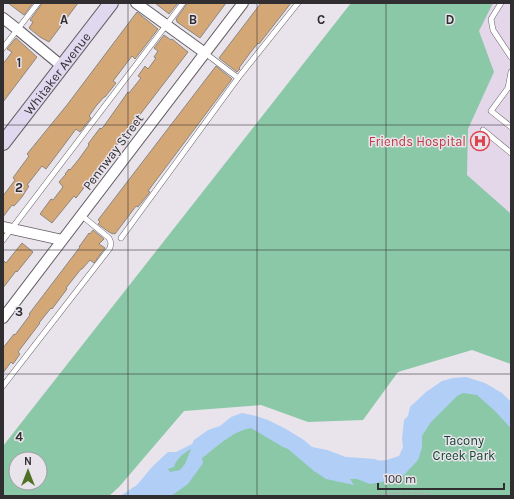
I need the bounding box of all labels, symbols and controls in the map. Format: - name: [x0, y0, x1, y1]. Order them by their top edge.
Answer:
- text: A: [60, 12, 68, 27]
- text: B: [189, 12, 197, 27]
- text: C: [317, 12, 325, 27]
- text: D: [446, 12, 455, 27]
- street label: Whitaker Avenue: [20, 29, 93, 118]
- text: 1: [17, 55, 21, 70]
- street label: Pennway Street: [80, 111, 146, 193]
- hospital icon: Friends Hospital: [469, 130, 491, 152]
- place label: Friends Hospital: [369, 134, 466, 149]
- text: 2: [15, 180, 23, 195]
- text: 3: [15, 304, 23, 319]
- text: 4: [15, 429, 23, 444]
- park label: Tacony Creek Park: [433, 433, 495, 463]
- north arrow: [8, 451, 48, 491]
- text: N: [24, 455, 32, 468]
- scale bar: [378, 465, 504, 491]
- text: 100 m: [384, 472, 416, 486]

